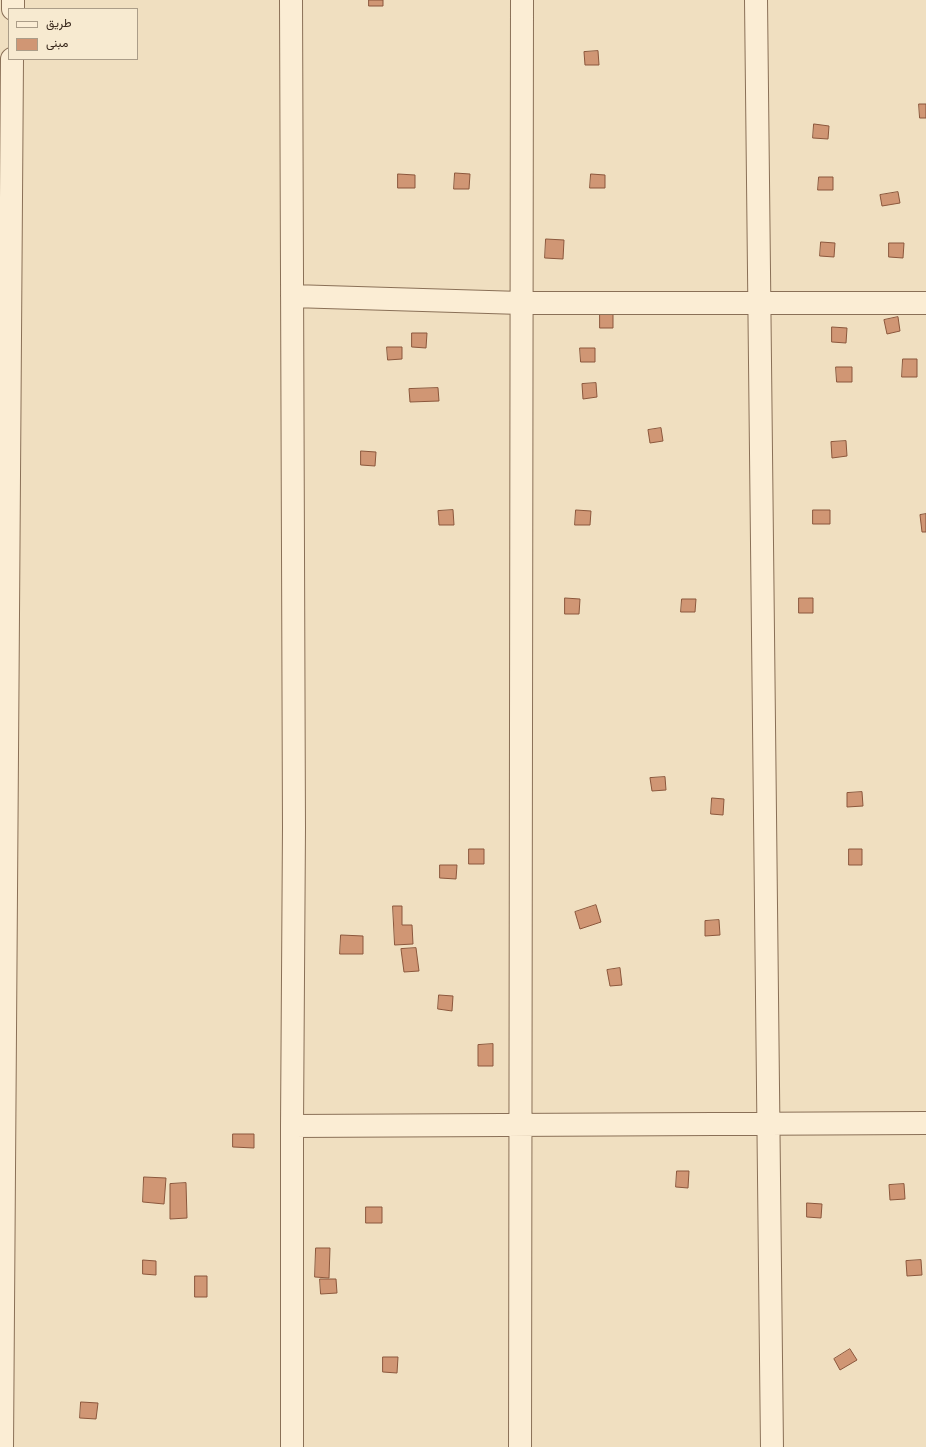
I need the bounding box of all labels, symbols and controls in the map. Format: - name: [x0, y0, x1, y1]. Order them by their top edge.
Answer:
- legend: [8, 8, 138, 60]
- text: طريق: [46, 16, 71, 30]
- text: مبنى: [46, 36, 68, 50]

